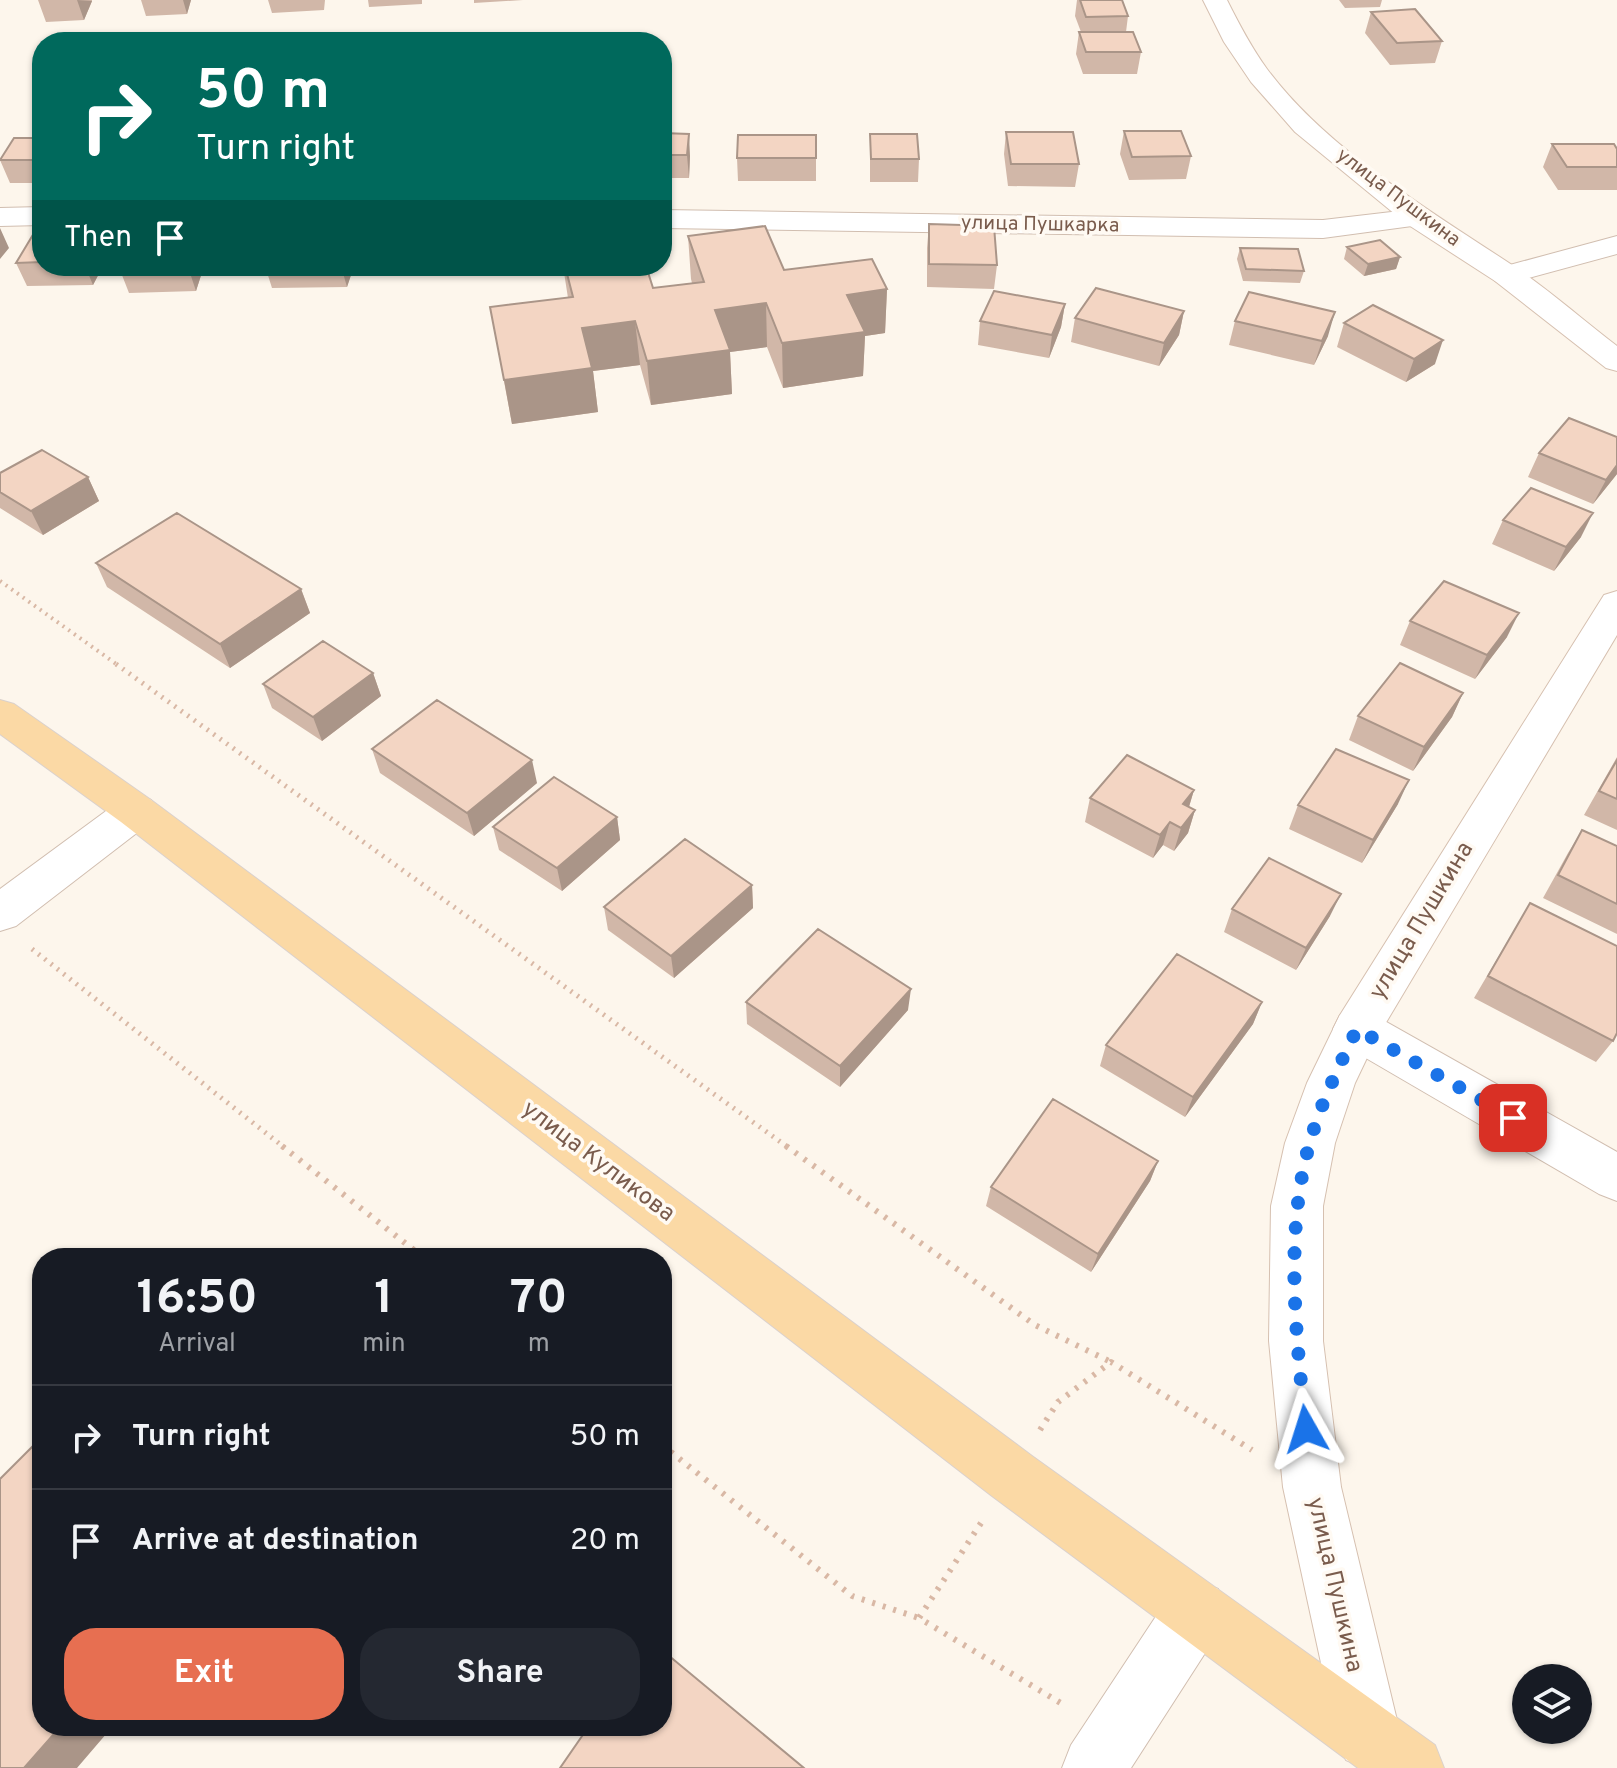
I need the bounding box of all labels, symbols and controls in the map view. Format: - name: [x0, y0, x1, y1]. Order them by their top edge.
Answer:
- text: 50 m: [196, 58, 330, 128]
- icon: right: [64, 64, 168, 168]
- text: Turn right: [196, 127, 355, 173]
- street label: улица Пушкина: [1331, 143, 1465, 253]
- street label: улица Пушкарка: [961, 211, 1119, 239]
- icon: arrive: [148, 216, 192, 260]
- text: Then: [64, 220, 132, 257]
- street label: улица Пушкина: [1363, 837, 1481, 1005]
- pin: [1479, 1084, 1547, 1152]
- street label: улица Куликова: [515, 1095, 681, 1229]
- icon: arrive: [1491, 1096, 1535, 1140]
- text: 16:50: [137, 1270, 258, 1330]
- text: 1: [374, 1270, 393, 1330]
- text: 70: [510, 1270, 567, 1330]
- text: Arrival: [158, 1328, 236, 1361]
- text: min: [362, 1328, 406, 1361]
- text: m: [528, 1328, 550, 1361]
- position arrow: [1264, 1387, 1348, 1471]
- icon: right: [64, 1415, 108, 1459]
- text: Turn right: [132, 1419, 270, 1456]
- text: 50 m: [570, 1419, 640, 1456]
- street label: улица Пушкина: [1299, 1495, 1369, 1675]
- icon: arrive: [64, 1519, 108, 1563]
- text: Arrive at destination: [132, 1523, 418, 1560]
- text: 20 m: [570, 1523, 640, 1560]
- button: Exit: [64, 1628, 344, 1720]
- button: Share: [360, 1628, 640, 1720]
- map controls: [1512, 1664, 1592, 1744]
- button: layers: [1512, 1664, 1592, 1744]

